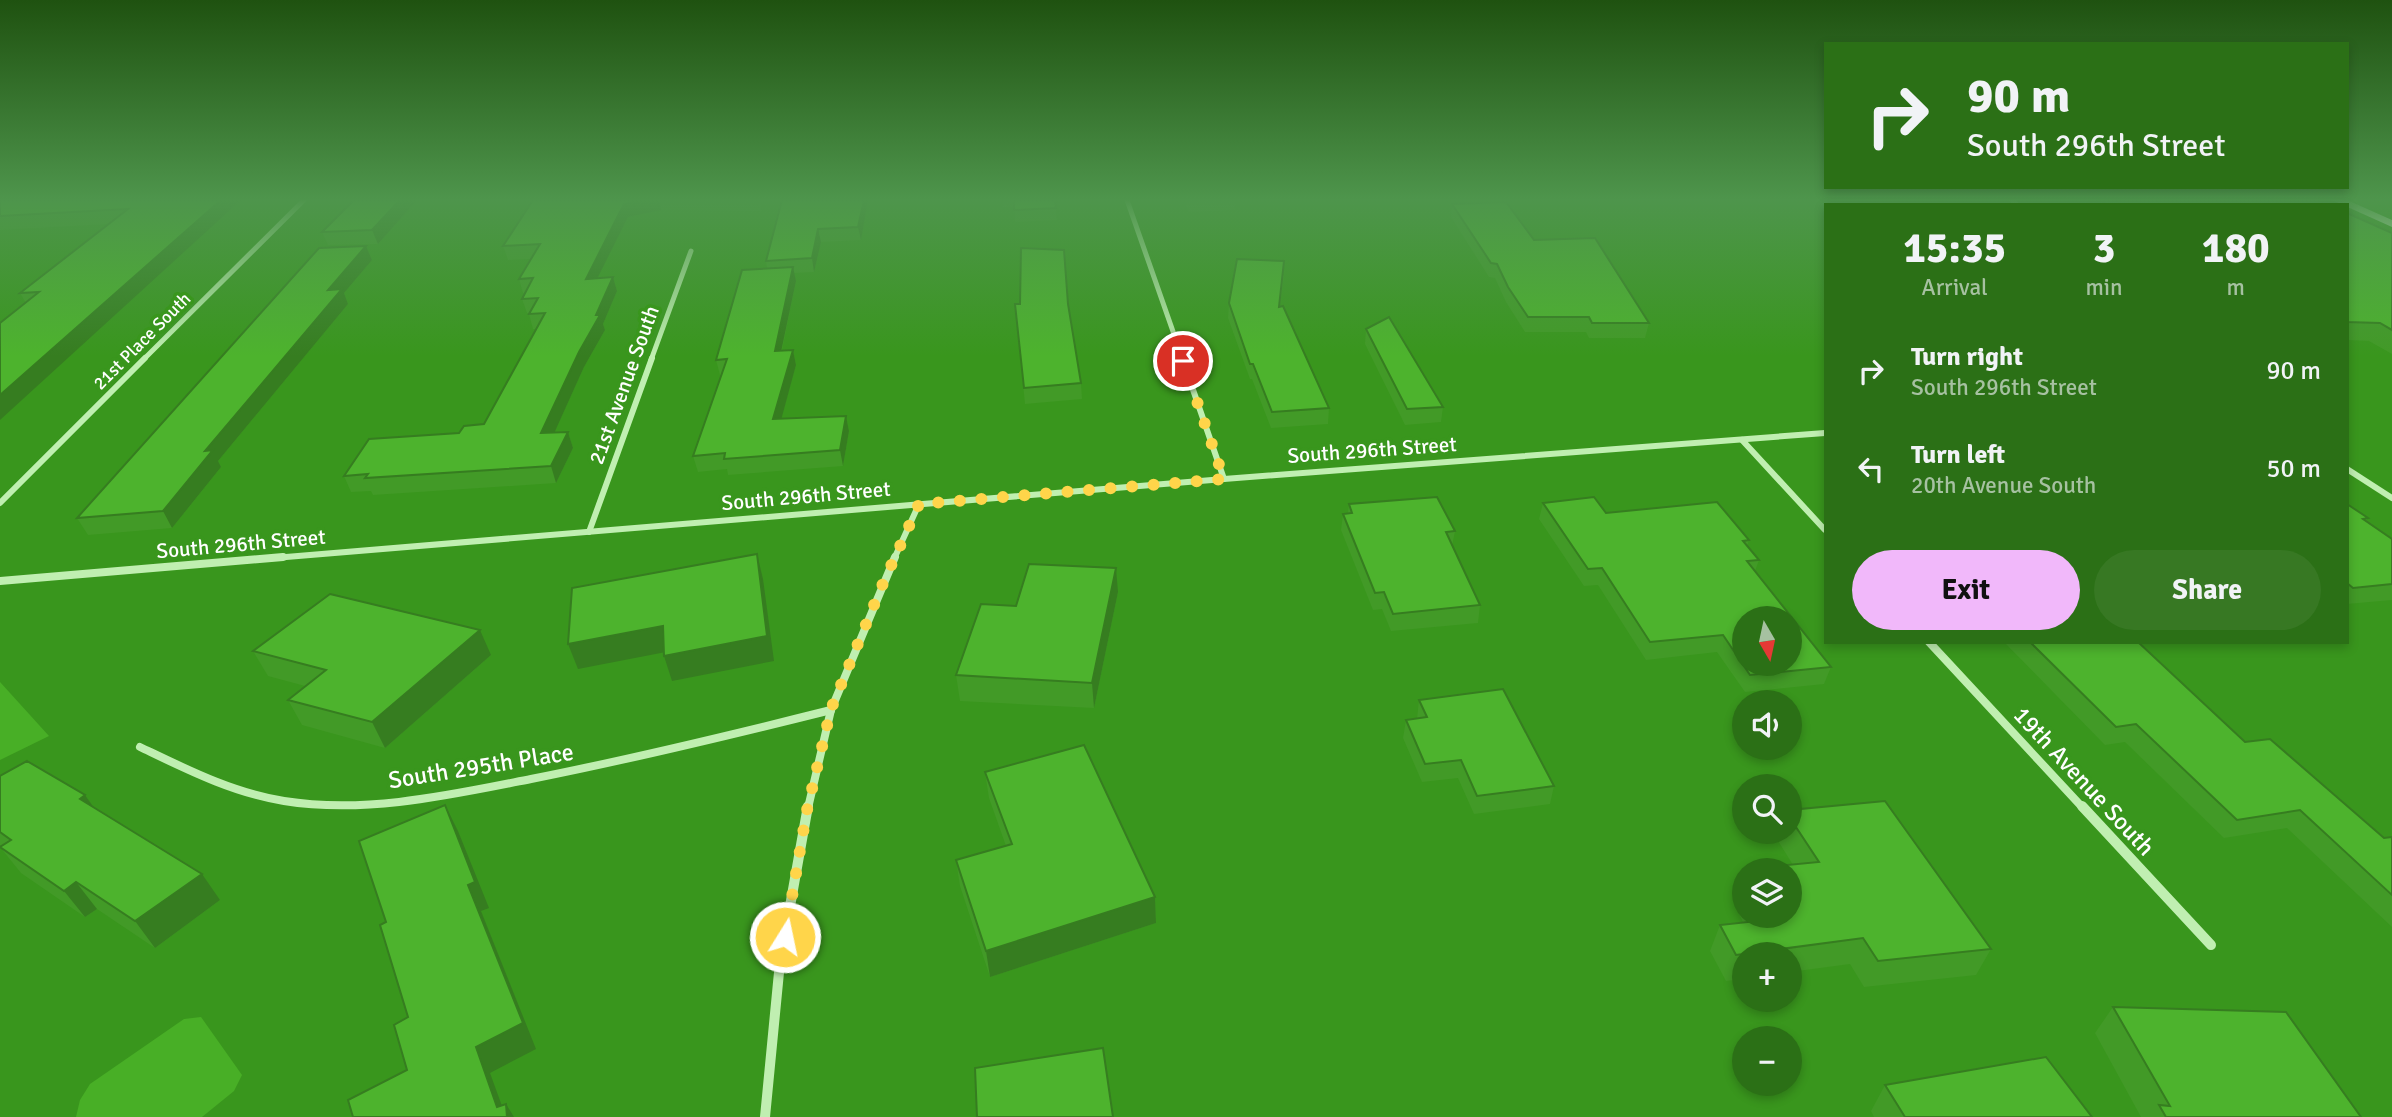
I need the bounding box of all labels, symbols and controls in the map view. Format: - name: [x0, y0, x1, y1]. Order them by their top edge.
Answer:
- text: 90 m: [1967, 66, 2070, 126]
- icon: right: [1852, 70, 1943, 161]
- text: South 296th Street: [1967, 126, 2225, 165]
- text: 15:35: [1903, 223, 2006, 274]
- text: 3: [2093, 223, 2115, 274]
- text: 180: [2202, 223, 2270, 274]
- text: Arrival: [1922, 273, 1988, 302]
- text: min: [2085, 273, 2123, 302]
- text: m: [2227, 273, 2245, 302]
- street label: 21st Place South: [89, 288, 195, 394]
- street label: 21st Avenue South: [583, 302, 665, 468]
- pin: [1153, 331, 1213, 391]
- text: Turn right: [1911, 341, 2023, 373]
- icon: arrive: [1164, 342, 1202, 380]
- icon: right: [1852, 352, 1890, 390]
- text: 90 m: [2266, 355, 2321, 387]
- text: South 296th Street: [1911, 373, 2097, 402]
- street label: South 296th Street: [1286, 431, 1458, 469]
- text: Turn left: [1911, 439, 2005, 471]
- icon: left: [1852, 450, 1890, 488]
- text: 50 m: [2266, 453, 2321, 485]
- text: 20th Avenue South: [1911, 471, 2096, 500]
- street label: South 296th Street: [720, 476, 892, 516]
- street label: South 296th Street: [155, 524, 327, 564]
- button: Exit: [1852, 550, 2080, 630]
- button: Share: [2094, 550, 2321, 630]
- north arrow: [1732, 606, 1802, 676]
- map controls: [1732, 606, 1802, 1096]
- button: sound: [1732, 690, 1802, 760]
- street label: 19th Avenue South: [2007, 700, 2161, 862]
- street label: South 295th Place: [386, 737, 576, 795]
- button: search: [1732, 774, 1802, 844]
- button: layers: [1732, 858, 1802, 928]
- position arrow: [748, 900, 822, 974]
- button: +: [1732, 942, 1802, 1012]
- button: −: [1732, 1026, 1802, 1096]

